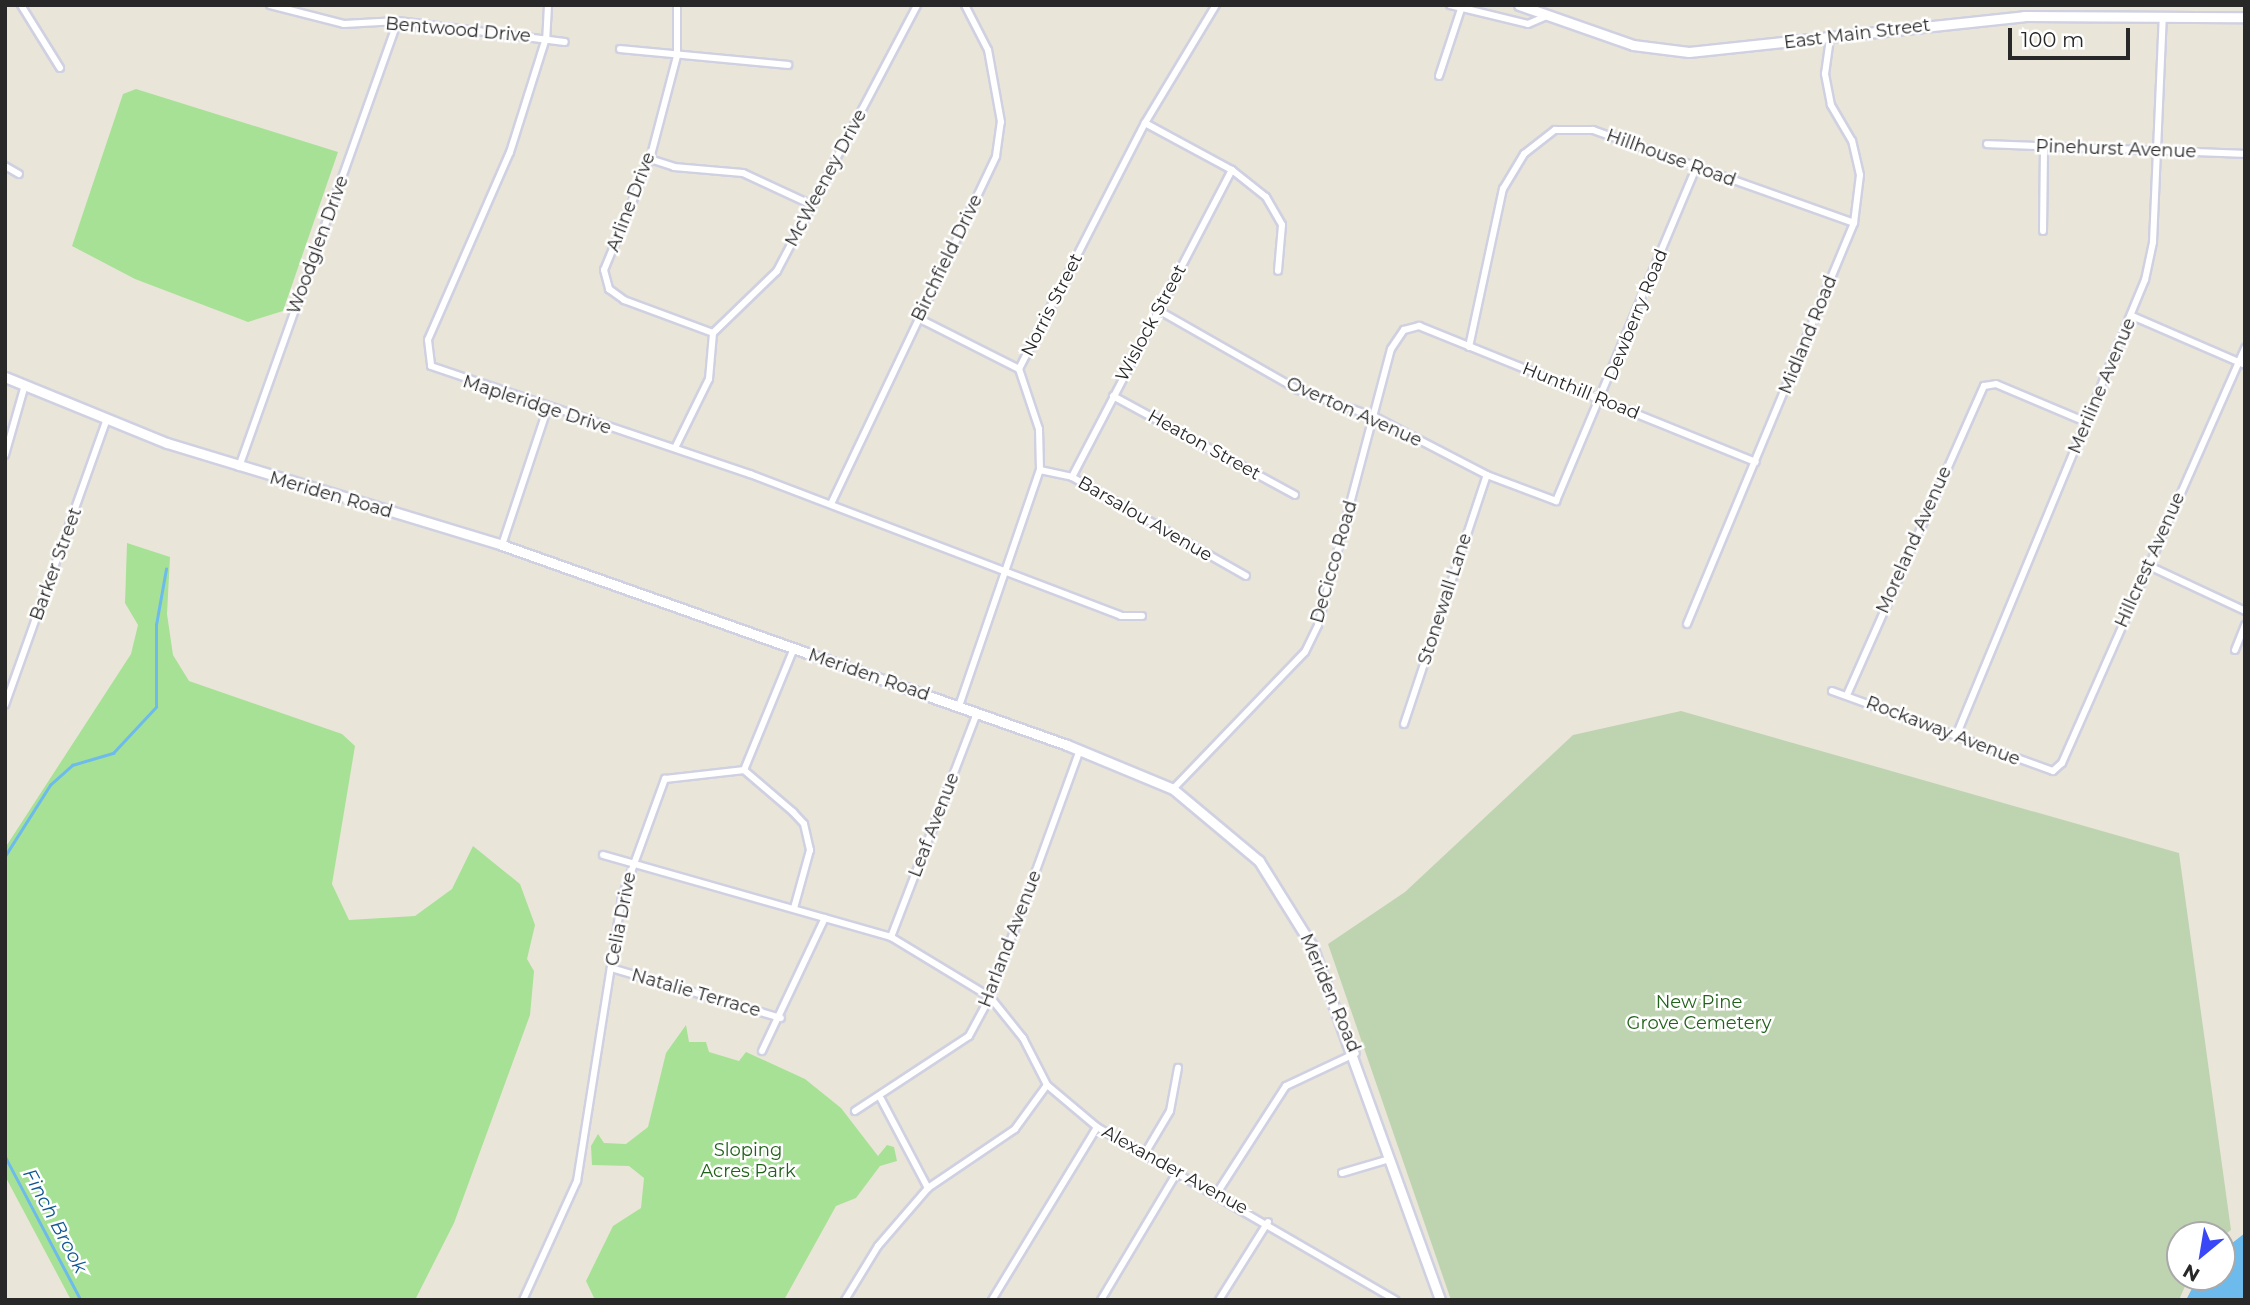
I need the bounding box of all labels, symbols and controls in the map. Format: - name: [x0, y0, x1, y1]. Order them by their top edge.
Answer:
- street label: Bentwood Drive: [384, 13, 532, 47]
- street label: East Main Street: [1783, 14, 1931, 54]
- scale bar: [2012, 14, 2134, 58]
- text: 100 m: [2021, 27, 2084, 52]
- street label: McWeeney Drive: [781, 106, 871, 250]
- street label: Hillhouse Road: [1603, 125, 1739, 191]
- street label: Pinehurst Avenue: [2035, 135, 2197, 163]
- street label: Arline Drive: [602, 149, 660, 255]
- street label: Woodglen Drive: [283, 173, 353, 317]
- street label: Birchfield Drive: [907, 191, 987, 325]
- street label: Dewberry Road: [1600, 246, 1672, 384]
- street label: Norris Street: [1017, 250, 1087, 360]
- street label: Wislock Street: [1111, 261, 1191, 385]
- street label: Midland Road: [1774, 273, 1842, 397]
- street label: Meriline Avenue: [2064, 315, 2140, 457]
- street label: Hunthill Road: [1519, 358, 1643, 424]
- street label: Mapleridge Drive: [460, 371, 614, 439]
- street label: Overton Avenue: [1283, 372, 1425, 452]
- street label: Heaton Street: [1144, 405, 1264, 485]
- street label: Moreland Avenue: [1872, 463, 1956, 617]
- street label: Meriden Road: [267, 467, 395, 523]
- street label: Barsalou Avenue: [1074, 472, 1216, 566]
- street label: Hillcrest Avenue: [2110, 489, 2190, 631]
- street label: DeCicco Road: [1306, 498, 1362, 626]
- street label: Barker Street: [26, 504, 86, 624]
- street label: Stonewall Lane: [1414, 531, 1476, 667]
- street label: Meriden Road: [805, 644, 933, 706]
- street label: Rockaway Avenue: [1863, 692, 2023, 770]
- street label: Leaf Avenue: [904, 770, 964, 880]
- street label: Harland Avenue: [974, 868, 1046, 1010]
- street label: Celia Drive: [601, 870, 641, 968]
- street label: Meriden Road: [1295, 930, 1365, 1056]
- street label: Natalie Terrace: [629, 964, 763, 1022]
- park label: New Pine Grove Cemetery: [1627, 992, 1771, 1034]
- street label: Alexander Avenue: [1098, 1121, 1252, 1219]
- park label: Sloping Acres Park: [700, 1140, 796, 1182]
- water label: Finch Brook: [18, 1165, 92, 1277]
- north arrow: [2166, 1221, 2236, 1291]
- text: N: [2179, 1259, 2204, 1287]

